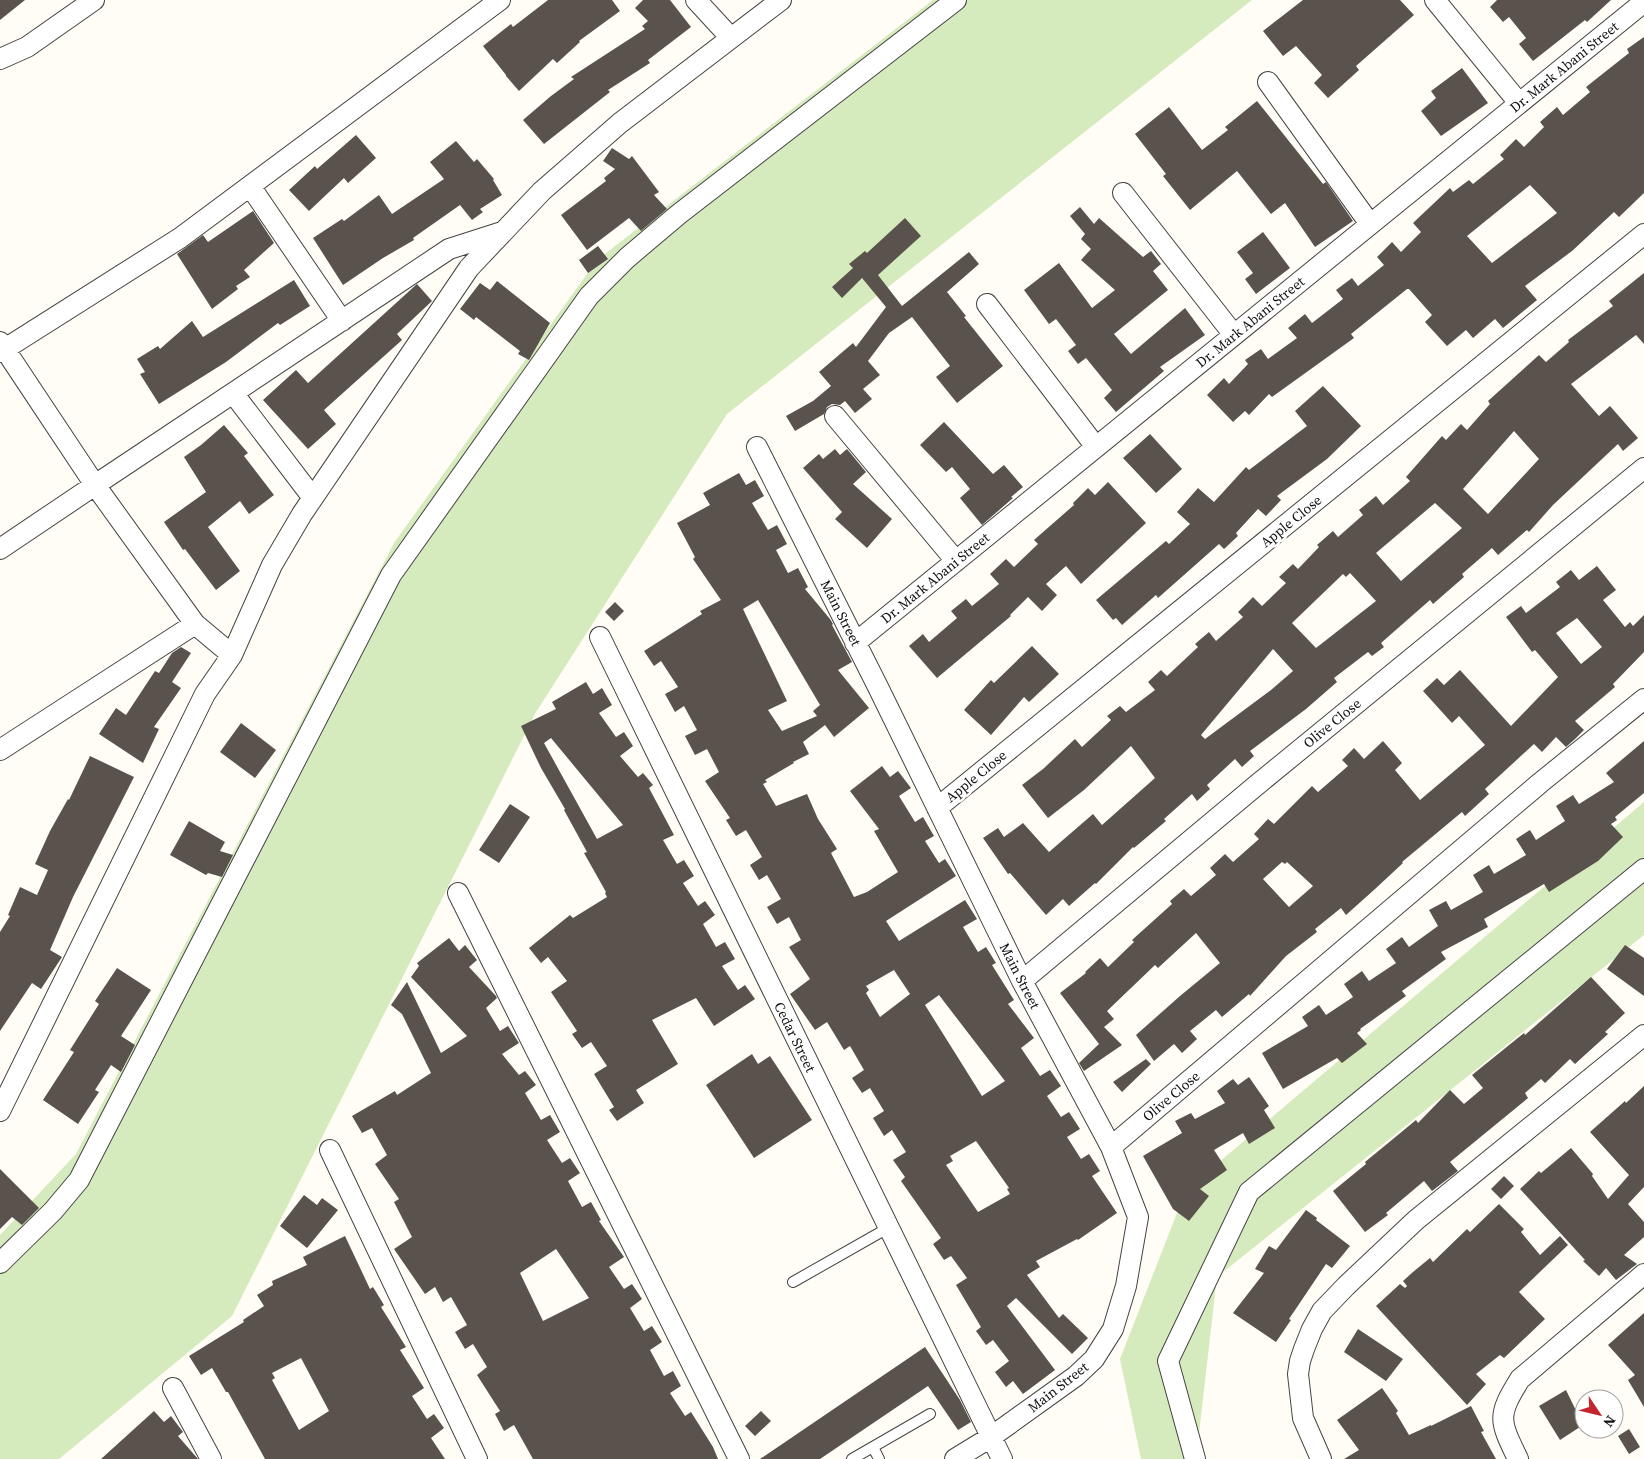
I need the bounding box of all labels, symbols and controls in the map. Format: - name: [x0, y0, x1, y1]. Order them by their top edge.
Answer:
- street label: Dr. Mark Abani Street: [1505, 17, 1623, 117]
- street label: Dr. Mark Abani Street: [1191, 272, 1309, 372]
- street label: Apple Close: [1256, 490, 1326, 552]
- street label: Dr. Mark Abani Street: [876, 528, 994, 628]
- street label: Main Street: [816, 577, 866, 650]
- street label: Olive Close: [1299, 693, 1365, 753]
- street label: Apple Close: [941, 745, 1011, 807]
- street label: Main Street: [995, 940, 1045, 1013]
- street label: Cedar Street: [769, 998, 821, 1076]
- street label: Olive Close: [1138, 1066, 1204, 1126]
- street label: Main Street: [1024, 1357, 1093, 1417]
- north arrow: [1574, 1389, 1624, 1439]
- text: N: [1599, 1412, 1621, 1431]

